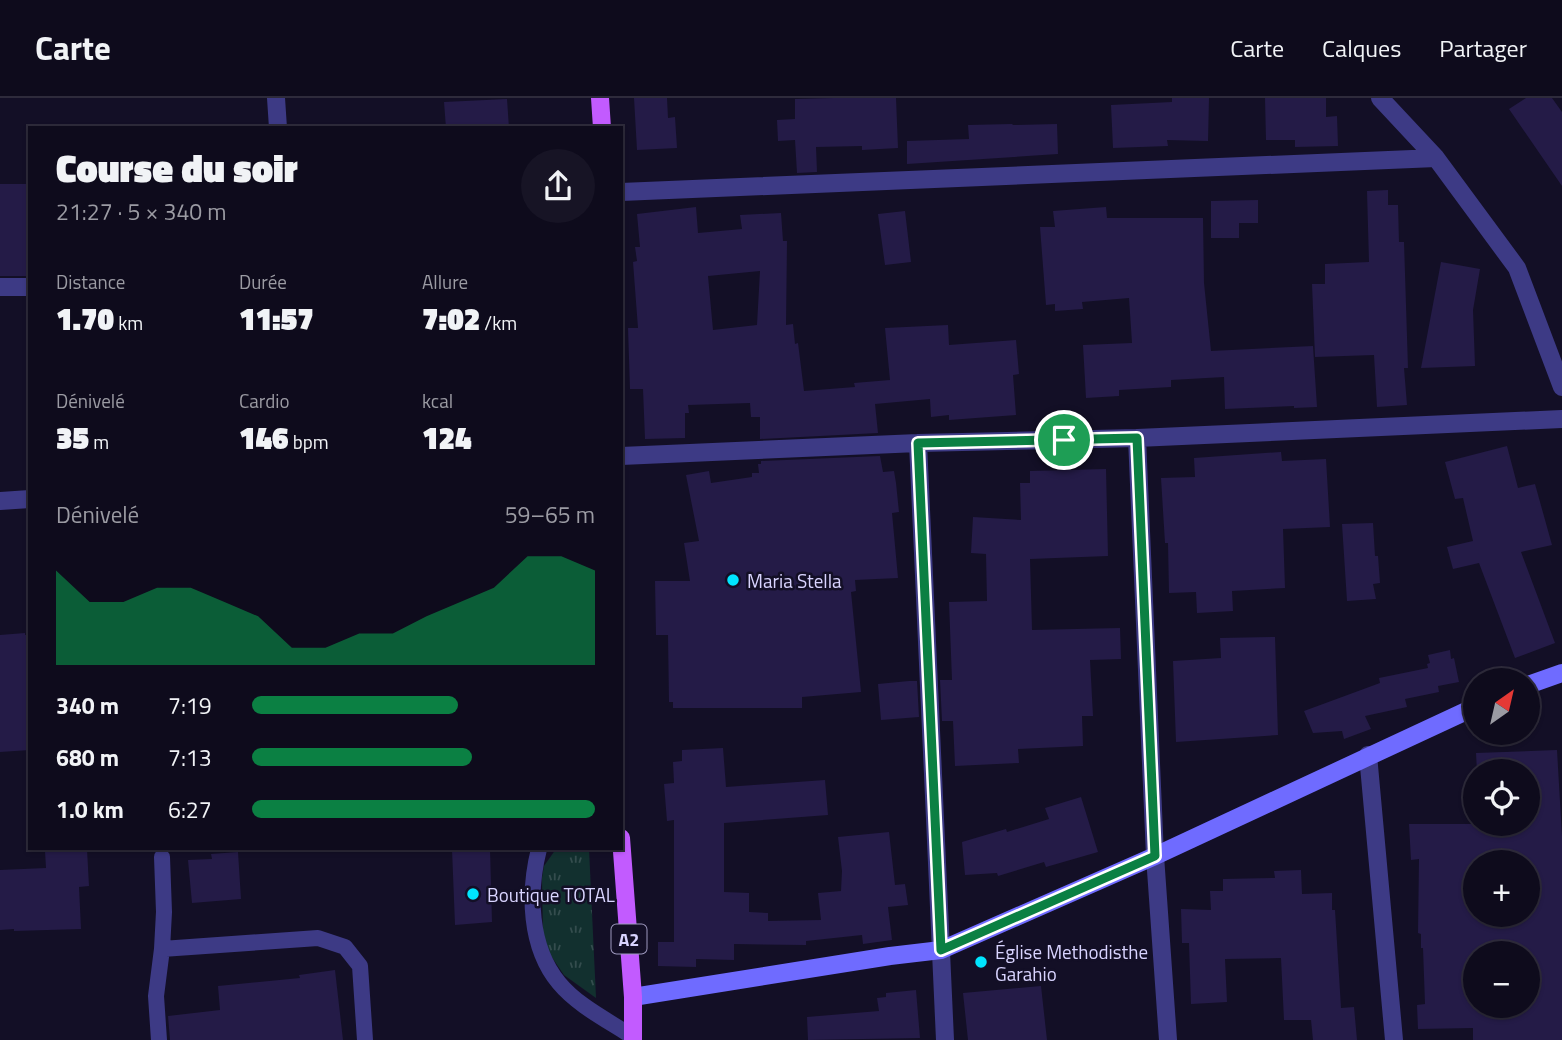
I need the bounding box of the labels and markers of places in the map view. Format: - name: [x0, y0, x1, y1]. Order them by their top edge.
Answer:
- pin: [1034, 410, 1094, 470]
- place label: Maria Stella: [747, 566, 842, 595]
- marker: Maria Stella: [725, 572, 741, 588]
- place label: Boutique TOTAL: [487, 880, 615, 909]
- marker: Boutique TOTAL: [465, 886, 481, 902]
- place label: Église Methodisthe Garahio: [995, 937, 1148, 988]
- marker: Église Methodisthe Garahio: [973, 954, 989, 970]

